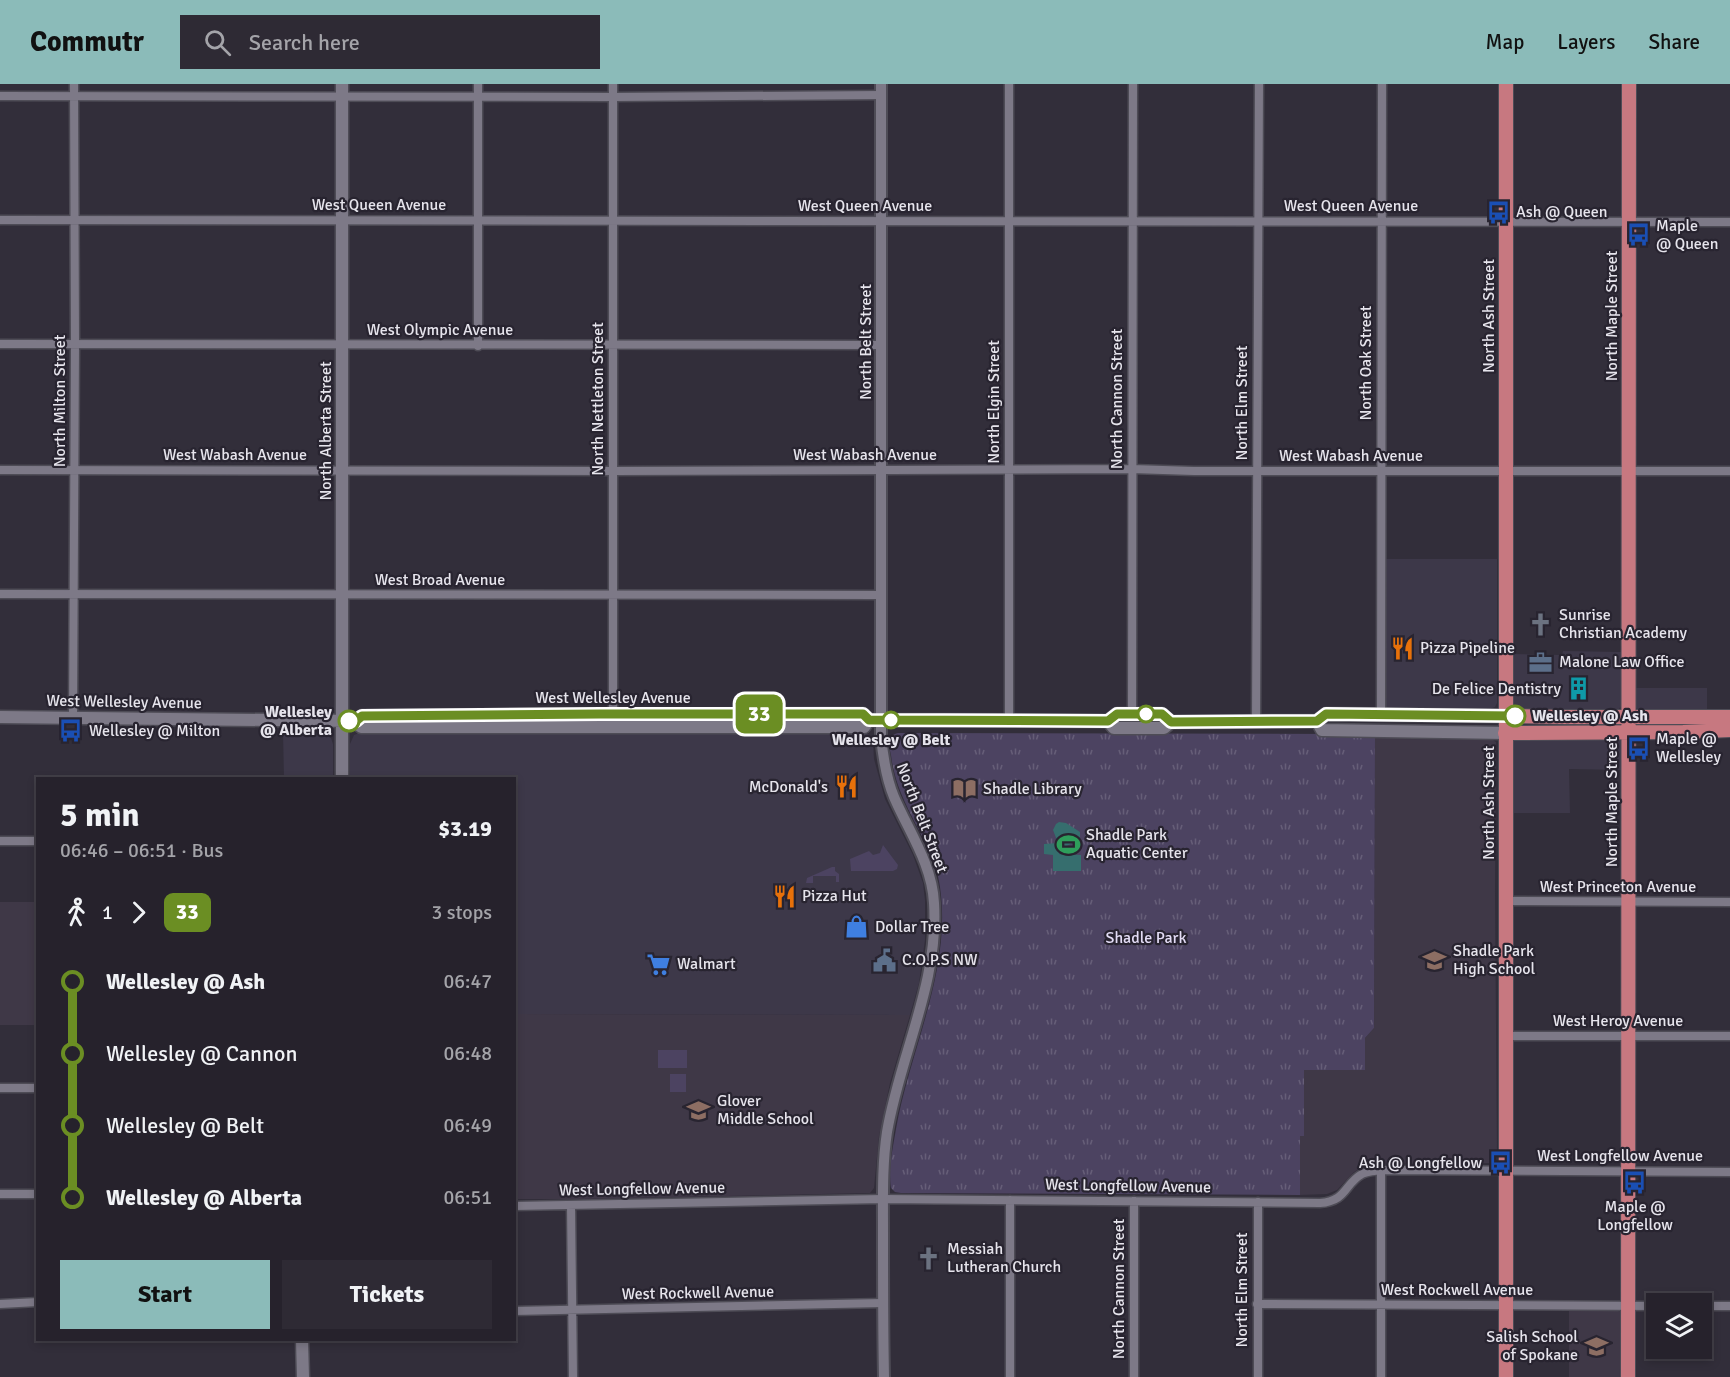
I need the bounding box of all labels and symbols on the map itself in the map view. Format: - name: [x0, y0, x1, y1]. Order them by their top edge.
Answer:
- street label: West Queen Avenue: [312, 195, 446, 215]
- street label: West Queen Avenue: [798, 196, 932, 216]
- street label: West Queen Avenue: [1284, 196, 1418, 216]
- bus stop icon: Ash @ Queen: [1485, 199, 1511, 225]
- place label: Ash @ Queen: [1516, 202, 1608, 222]
- place label: Maple @ Queen: [1656, 216, 1719, 254]
- bus stop icon: Maple @ Queen: [1625, 222, 1651, 248]
- street label: North Maple Street: [1602, 250, 1622, 381]
- street label: North Ash Street: [1479, 259, 1499, 373]
- street label: North Belt Street: [856, 284, 876, 400]
- street label: North Oak Street: [1356, 305, 1376, 420]
- street label: West Olympic Avenue: [367, 320, 513, 340]
- street label: North Nettleton Street: [588, 322, 608, 476]
- street label: North Cannon Street: [1107, 328, 1127, 469]
- street label: North Milton Street: [50, 334, 70, 467]
- street label: North Elgin Street: [984, 340, 1004, 464]
- street label: North Elm Street: [1232, 345, 1252, 460]
- street label: North Alberta Street: [316, 361, 336, 501]
- street label: West Wabash Avenue: [163, 445, 307, 465]
- street label: West Wabash Avenue: [793, 445, 937, 465]
- street label: West Wabash Avenue: [1279, 446, 1423, 466]
- street label: West Broad Avenue: [375, 570, 505, 590]
- place label: Sunrise Christian Academy: [1559, 605, 1688, 643]
- church icon: Sunrise Christian Academy: [1528, 611, 1554, 637]
- restaurant icon: Pizza Pipeline: [1389, 635, 1415, 661]
- place label: Pizza Pipeline: [1420, 638, 1515, 658]
- office icon: Malone Law Office: [1528, 649, 1554, 675]
- place label: Malone Law Office: [1559, 652, 1685, 672]
- building icon: De Felice Dentistry: [1566, 676, 1592, 702]
- place label: De Felice Dentistry: [1432, 679, 1562, 699]
- street label: West Wellesley Avenue: [535, 688, 691, 708]
- street label: West Wellesley Avenue: [46, 691, 202, 713]
- line badge: 33: [732, 694, 786, 734]
- place label: Wellesley @ Alberta: [260, 702, 332, 740]
- unlabelled marker: [1137, 705, 1155, 723]
- marker: Wellesley @ Ash: [1504, 705, 1526, 727]
- place label: Wellesley @ Ash: [1532, 706, 1648, 726]
- marker: Wellesley @ Alberta: [338, 710, 360, 732]
- marker: Wellesley @ Belt: [882, 711, 900, 729]
- bus stop icon: Wellesley @ Milton: [58, 718, 84, 744]
- place label: Wellesley @ Milton: [89, 721, 220, 741]
- place label: Maple @ Wellesley: [1656, 729, 1721, 767]
- place label: Wellesley @ Belt: [832, 730, 950, 750]
- bus stop icon: Maple @ Wellesley: [1625, 735, 1651, 761]
- street label: North Maple Street: [1602, 736, 1622, 867]
- street label: North Ash Street: [1479, 746, 1499, 860]
- street label: North Belt Street: [892, 760, 952, 876]
- restaurant icon: McDonald's: [833, 774, 859, 800]
- library icon: Shadle Library: [952, 776, 978, 802]
- place label: McDonald's: [749, 777, 828, 797]
- place label: Shadle Library: [983, 779, 1082, 799]
- place label: Shadle Park Aquatic Center: [1086, 825, 1188, 863]
- sports icon: Shadle Park Aquatic Center: [1055, 831, 1081, 857]
- street label: West Princeton Avenue: [1540, 877, 1696, 897]
- restaurant icon: Pizza Hut: [771, 883, 797, 909]
- place label: Pizza Hut: [802, 886, 867, 906]
- shop icon: Dollar Tree: [844, 914, 870, 940]
- place label: Dollar Tree: [875, 917, 949, 937]
- park label: Shadle Park: [1106, 928, 1186, 948]
- place label: Shadle Park High School: [1453, 941, 1536, 979]
- public building icon: C.O.P.S NW: [871, 947, 897, 973]
- school or university icon: Shadle Park High School: [1422, 947, 1448, 973]
- place label: C.O.P.S NW: [902, 950, 978, 970]
- supermarket icon: Walmart: [646, 951, 672, 977]
- place label: Walmart: [677, 954, 736, 974]
- street label: West Heroy Avenue: [1553, 1011, 1683, 1031]
- place label: Glover Middle School: [717, 1091, 814, 1129]
- school or university icon: Glover Middle School: [686, 1097, 712, 1123]
- street label: West Longfellow Avenue: [1537, 1146, 1703, 1166]
- bus stop icon: Ash @ Longfellow: [1487, 1150, 1513, 1176]
- place label: Ash @ Longfellow: [1359, 1153, 1482, 1173]
- bus stop icon: Maple @ Longfellow: [1622, 1169, 1648, 1195]
- street label: West Longfellow Avenue: [1045, 1175, 1211, 1197]
- street label: West Longfellow Avenue: [559, 1178, 725, 1200]
- place label: Maple @ Longfellow: [1597, 1197, 1673, 1235]
- street label: North Cannon Street: [1109, 1218, 1129, 1359]
- street label: North Elm Street: [1232, 1232, 1252, 1347]
- place label: Messiah Lutheran Church: [947, 1239, 1061, 1277]
- church icon: Messiah Lutheran Church: [916, 1245, 942, 1271]
- street label: West Rockwell Avenue: [1381, 1280, 1533, 1300]
- street label: West Rockwell Avenue: [622, 1282, 774, 1304]
- place label: Salish School of Spokane: [1486, 1327, 1578, 1365]
- school or university icon: Salish School of Spokane: [1583, 1333, 1609, 1359]

